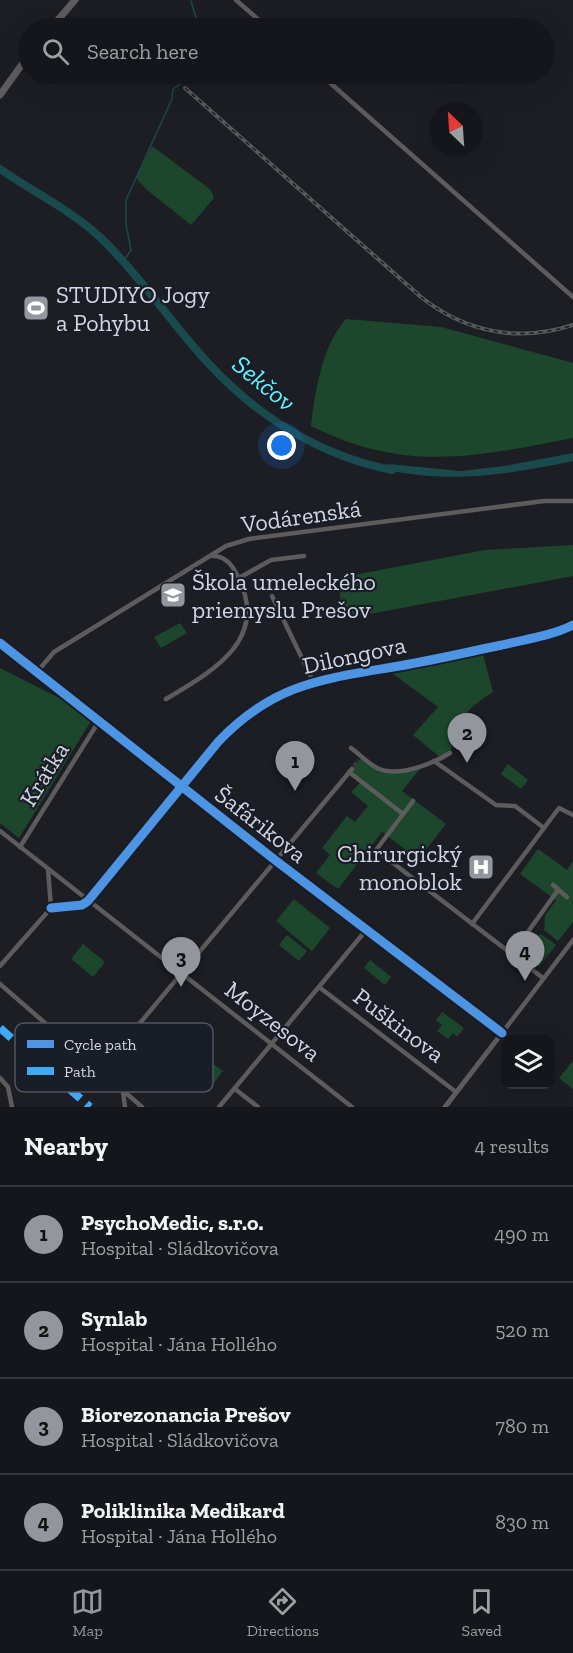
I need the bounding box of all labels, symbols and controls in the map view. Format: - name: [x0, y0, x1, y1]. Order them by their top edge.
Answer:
- search box: [18, 18, 555, 84]
- icon: search: [39, 35, 72, 68]
- text: Search here: [87, 38, 198, 65]
- north arrow: [429, 102, 483, 156]
- place label: STUDIYO Jogy a Pohybu: [56, 280, 210, 337]
- sports icon: STUDIYO Jogy a Pohybu: [21, 293, 51, 323]
- water label: Sekčov: [226, 348, 302, 418]
- your location: [267, 431, 296, 460]
- street label: Vodárenská: [238, 493, 363, 539]
- place label: Škola umeleckého priemyslu Prešov: [192, 567, 376, 624]
- school or university icon: Škola umeleckého priemyslu Prešov: [158, 580, 188, 610]
- street label: Dilongova: [300, 630, 409, 680]
- pin: 2: [448, 714, 486, 763]
- street label: Krátka: [13, 736, 75, 811]
- pin: 1: [276, 742, 314, 791]
- street label: Šafárikova: [209, 779, 313, 869]
- place label: Chirurgický monoblok: [337, 839, 463, 896]
- hospital icon: Chirurgický monoblok: [466, 852, 496, 882]
- pin: 4: [506, 932, 544, 981]
- pin: 3: [162, 938, 201, 987]
- street label: Moyzesova: [219, 975, 327, 1068]
- street label: Puškinova: [348, 981, 451, 1069]
- legend: [15, 1023, 213, 1092]
- text: Cycle path: [64, 1035, 137, 1054]
- map controls: [501, 1035, 555, 1089]
- button: layers: [501, 1035, 555, 1089]
- text: Path: [64, 1062, 96, 1081]
- text: Nearby: [24, 1130, 108, 1162]
- text: 4 results: [474, 1134, 549, 1158]
- text: PsychoMedic, s.r.o.: [81, 1209, 264, 1236]
- text: 1: [39, 1222, 48, 1246]
- text: 490 m: [494, 1222, 549, 1246]
- text: Hospital · Sládkovičova: [81, 1236, 279, 1260]
- text: Synlab: [81, 1305, 147, 1332]
- text: 2: [38, 1318, 49, 1342]
- text: 520 m: [495, 1318, 549, 1342]
- text: Hospital · Jána Hollého: [81, 1332, 277, 1356]
- text: Biorezonancia Prešov: [81, 1401, 291, 1428]
- text: 3: [38, 1414, 49, 1438]
- text: 780 m: [496, 1414, 549, 1438]
- text: Hospital · Sládkovičova: [81, 1428, 279, 1452]
- text: Poliklinika Medikard: [81, 1497, 285, 1524]
- text: 4: [38, 1510, 49, 1534]
- text: 830 m: [495, 1510, 549, 1534]
- text: Hospital · Jána Hollého: [81, 1524, 277, 1548]
- tab: Map: [71, 1585, 104, 1640]
- tab: Directions: [247, 1585, 319, 1640]
- tab: Saved: [462, 1585, 502, 1640]

